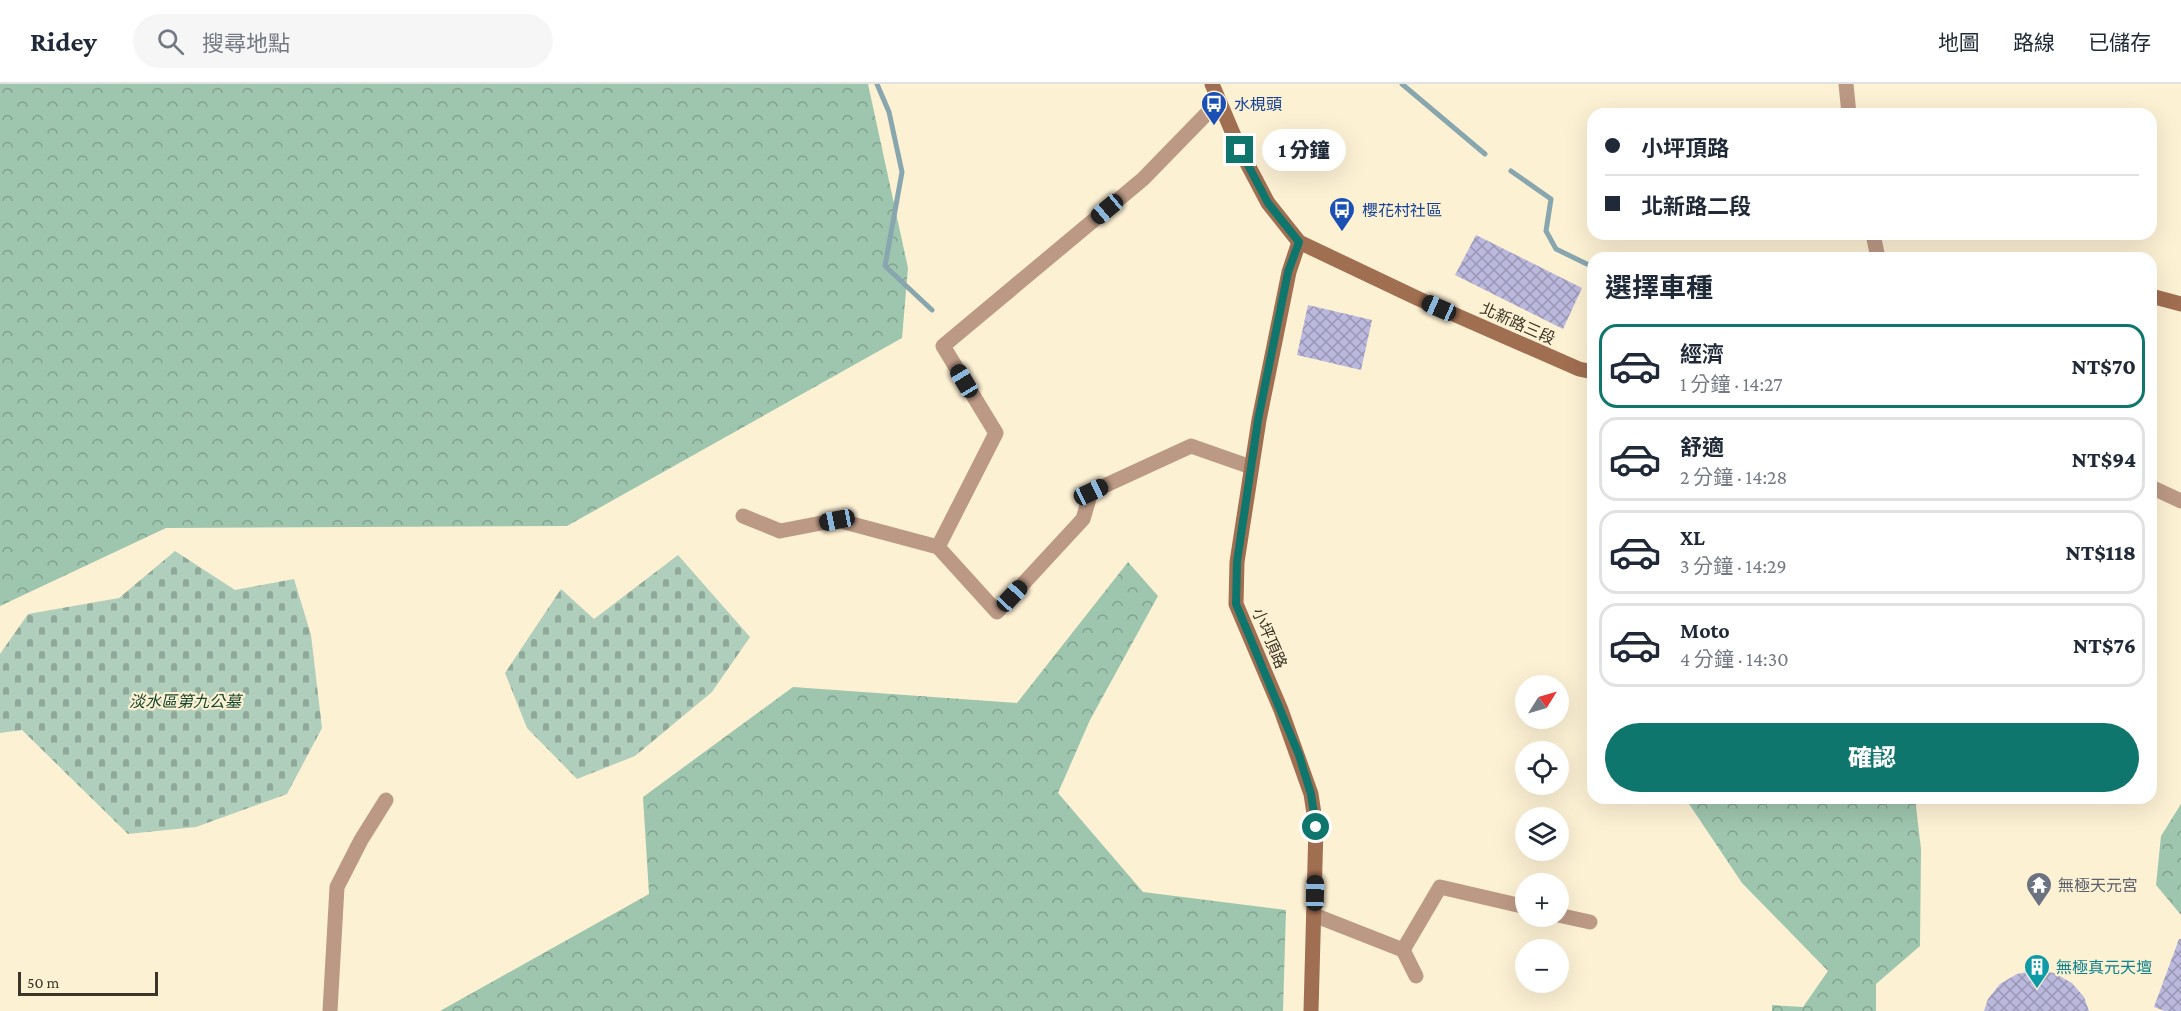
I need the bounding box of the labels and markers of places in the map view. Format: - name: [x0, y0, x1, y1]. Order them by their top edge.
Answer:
- bus stop icon: 水梘頭: [1199, 89, 1229, 127]
- place label: 水梘頭: [1234, 96, 1282, 113]
- bus stop icon: 櫻花村社區: [1327, 195, 1357, 233]
- place label: 櫻花村社區: [1362, 202, 1442, 219]
- temple icon: 無極天元宮: [2024, 870, 2054, 908]
- place label: 無極天元宮: [2058, 877, 2138, 894]
- building icon: 無極真元天壇: [2022, 952, 2052, 990]
- place label: 無極真元天壇: [2056, 959, 2152, 976]

